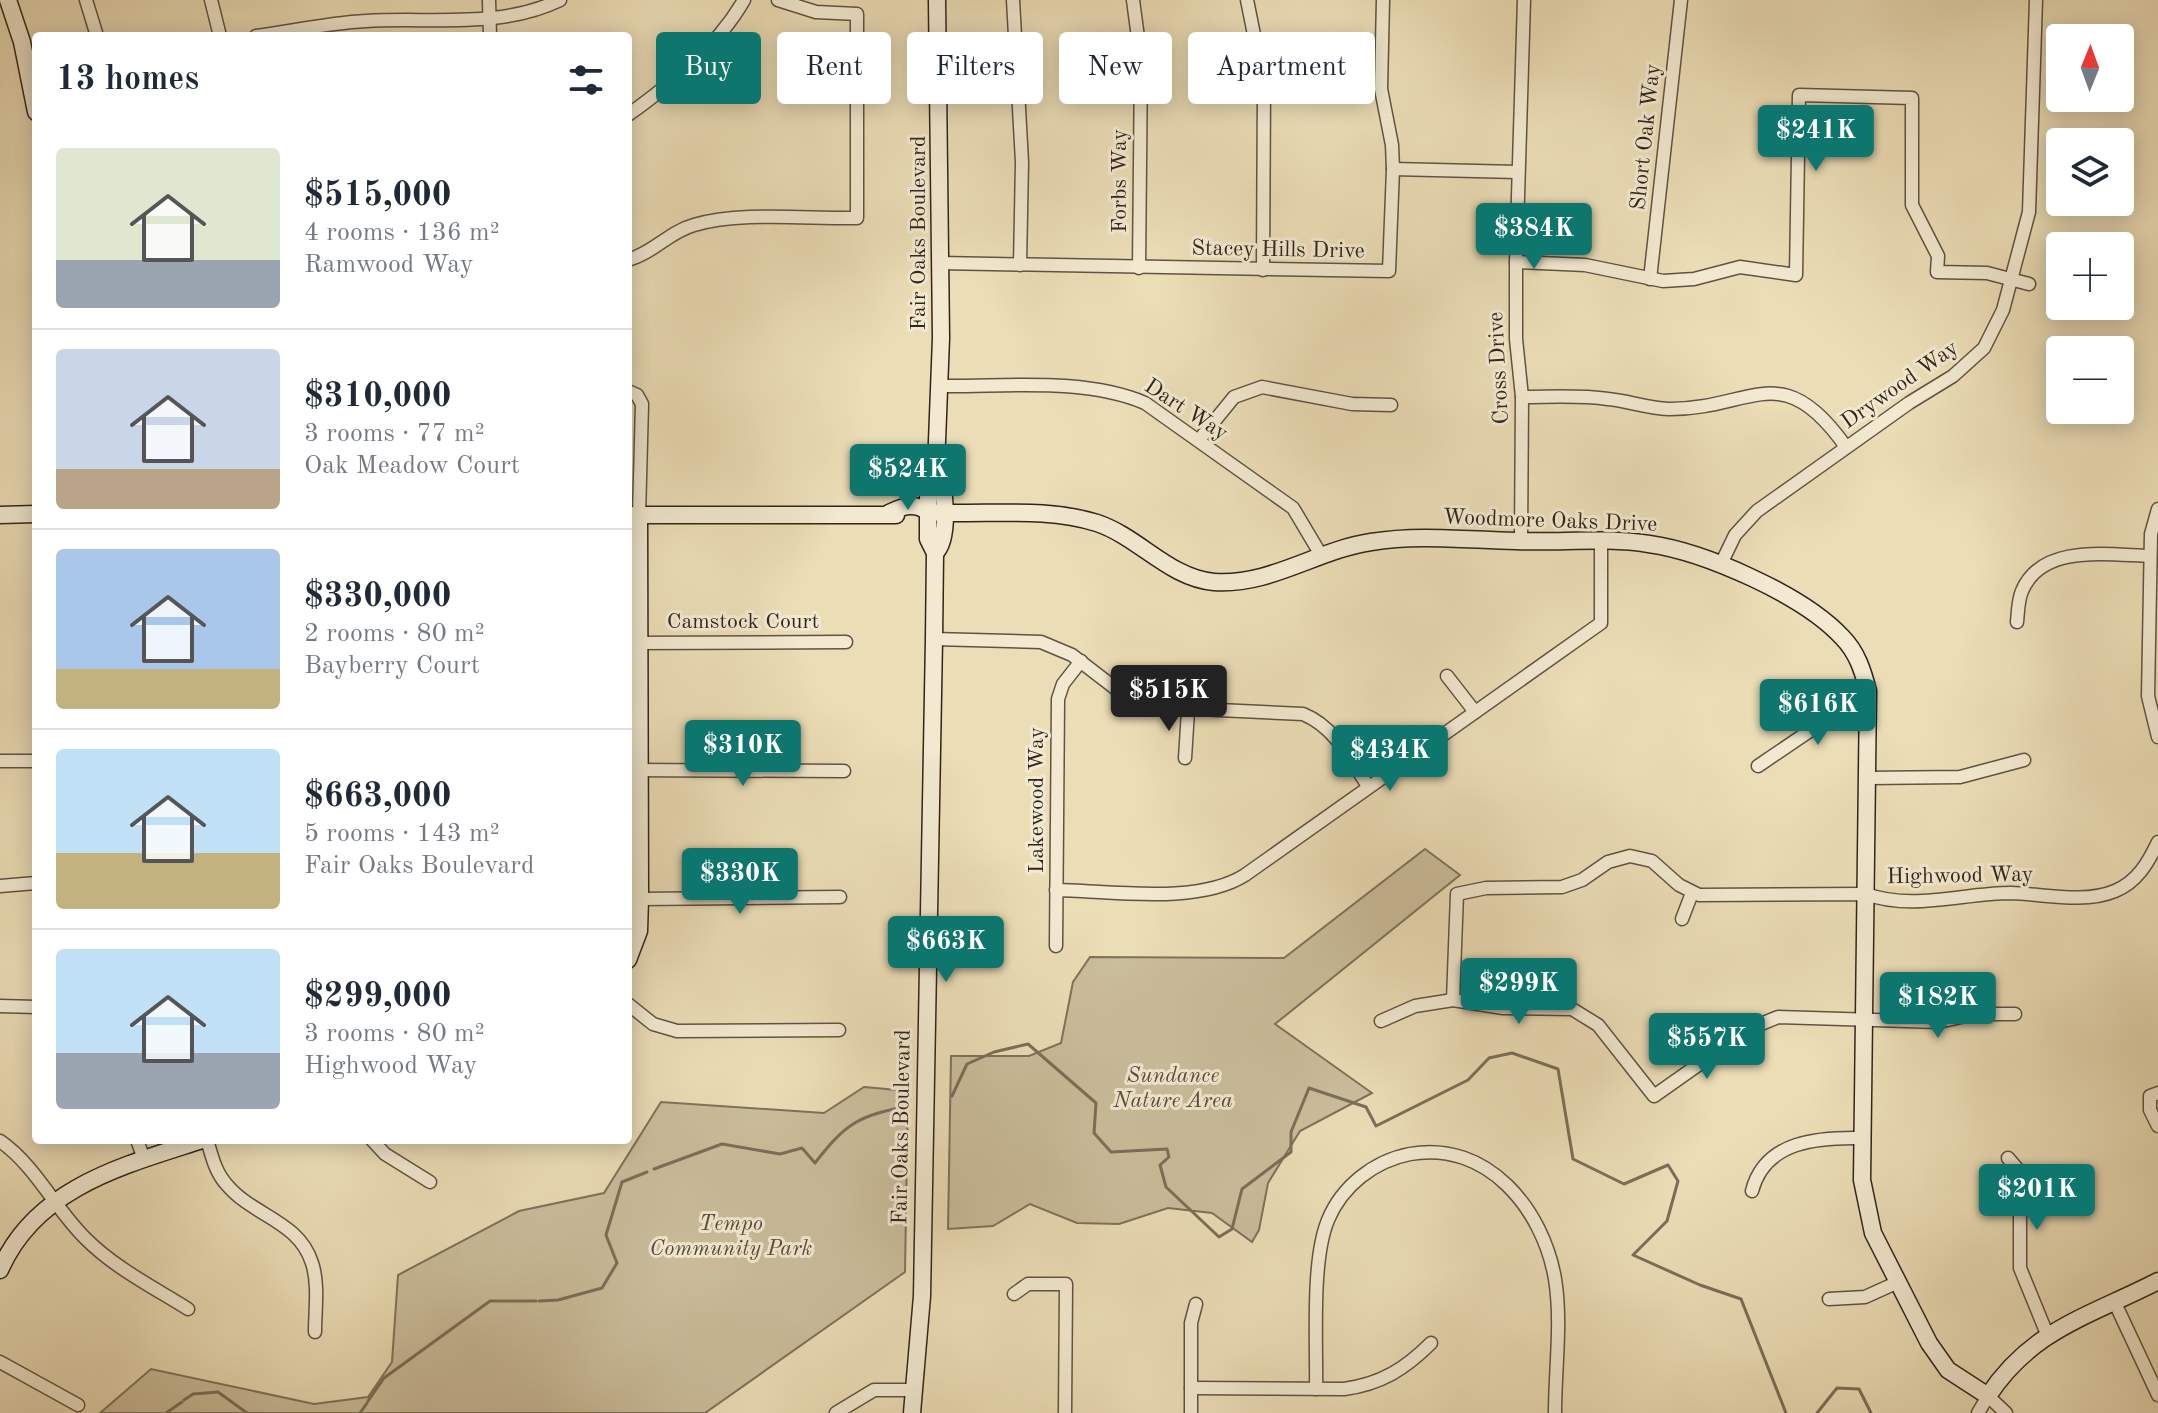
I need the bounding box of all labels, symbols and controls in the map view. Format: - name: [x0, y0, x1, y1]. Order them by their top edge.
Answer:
- north arrow: [2046, 24, 2134, 112]
- map controls: [2046, 24, 2134, 424]
- chip: Buy: [656, 32, 761, 104]
- chip: Rent: [777, 32, 891, 104]
- chip: Filters: [907, 32, 1043, 104]
- chip: New: [1059, 32, 1172, 104]
- chip: Apartment: [1188, 32, 1375, 104]
- icon: filters: [564, 58, 608, 102]
- street label: Short Oak Way: [1627, 62, 1665, 211]
- text: 13 homes: [56, 63, 199, 97]
- pin: $241K: [1760, 105, 1872, 173]
- text: $241K: [1776, 118, 1856, 144]
- button: layers: [2046, 128, 2134, 216]
- street label: Forbs Way: [1109, 129, 1131, 233]
- street label: Fair Oaks Boulevard: [908, 135, 930, 331]
- text: $515,000: [304, 179, 452, 213]
- icon: home: [120, 180, 216, 276]
- pin: $384K: [1478, 203, 1590, 271]
- text: $384K: [1494, 216, 1574, 242]
- text: 4 rooms · 136 m²: [304, 220, 500, 246]
- button: +: [2046, 232, 2134, 320]
- street label: Stacey Hills Drive: [1191, 237, 1365, 263]
- text: Ramwood Way: [304, 252, 474, 278]
- street label: Cross Drive: [1485, 311, 1513, 425]
- street label: Drywood Way: [1837, 336, 1963, 433]
- button: −: [2046, 336, 2134, 424]
- street label: Dart Way: [1140, 375, 1232, 445]
- text: $310,000: [304, 380, 452, 414]
- icon: home: [120, 381, 216, 477]
- text: 3 rooms · 77 m²: [304, 421, 485, 447]
- pin: $524K: [852, 444, 964, 512]
- text: Oak Meadow Court: [304, 453, 520, 479]
- text: $524K: [868, 457, 948, 483]
- street label: Woodmore Oaks Drive: [1442, 506, 1658, 536]
- text: $330,000: [304, 580, 452, 614]
- icon: home: [120, 581, 216, 677]
- street label: Camstock Court: [667, 611, 819, 633]
- text: 2 rooms · 80 m²: [304, 621, 485, 647]
- text: Bayberry Court: [304, 653, 480, 679]
- pin: $515K: [1113, 665, 1225, 733]
- text: $515K: [1129, 678, 1209, 704]
- pin: $616K: [1762, 679, 1874, 747]
- text: $616K: [1778, 692, 1858, 718]
- pin: $310K: [687, 720, 799, 788]
- pin: $434K: [1334, 725, 1446, 793]
- street label: Lakewood Way: [1026, 726, 1048, 873]
- text: $310K: [703, 733, 783, 759]
- text: $434K: [1350, 738, 1430, 764]
- text: $663,000: [304, 780, 452, 814]
- icon: home: [120, 781, 216, 877]
- text: 5 rooms · 143 m²: [304, 821, 500, 847]
- pin: $330K: [684, 848, 796, 916]
- text: Fair Oaks Boulevard: [304, 853, 535, 879]
- text: $330K: [700, 861, 780, 887]
- street label: Highwood Way: [1887, 864, 2034, 888]
- pin: $663K: [890, 916, 1002, 984]
- text: $663K: [906, 929, 986, 955]
- pin: $299K: [1463, 958, 1575, 1026]
- text: $299K: [1479, 971, 1559, 997]
- pin: $182K: [1882, 972, 1994, 1040]
- text: $299,000: [304, 980, 452, 1014]
- icon: home: [120, 981, 216, 1077]
- text: $182K: [1898, 985, 1978, 1011]
- pin: $557K: [1651, 1013, 1763, 1081]
- text: 3 rooms · 80 m²: [304, 1021, 485, 1047]
- text: $557K: [1667, 1026, 1747, 1052]
- street label: Fair Oaks Boulevard: [889, 1029, 915, 1225]
- text: Highwood Way: [304, 1053, 477, 1079]
- park label: Sundance Nature Area: [1112, 1065, 1233, 1112]
- pin: $201K: [1981, 1164, 2093, 1232]
- text: $201K: [1997, 1177, 2077, 1203]
- park label: Tempo Community Park: [650, 1213, 813, 1260]

